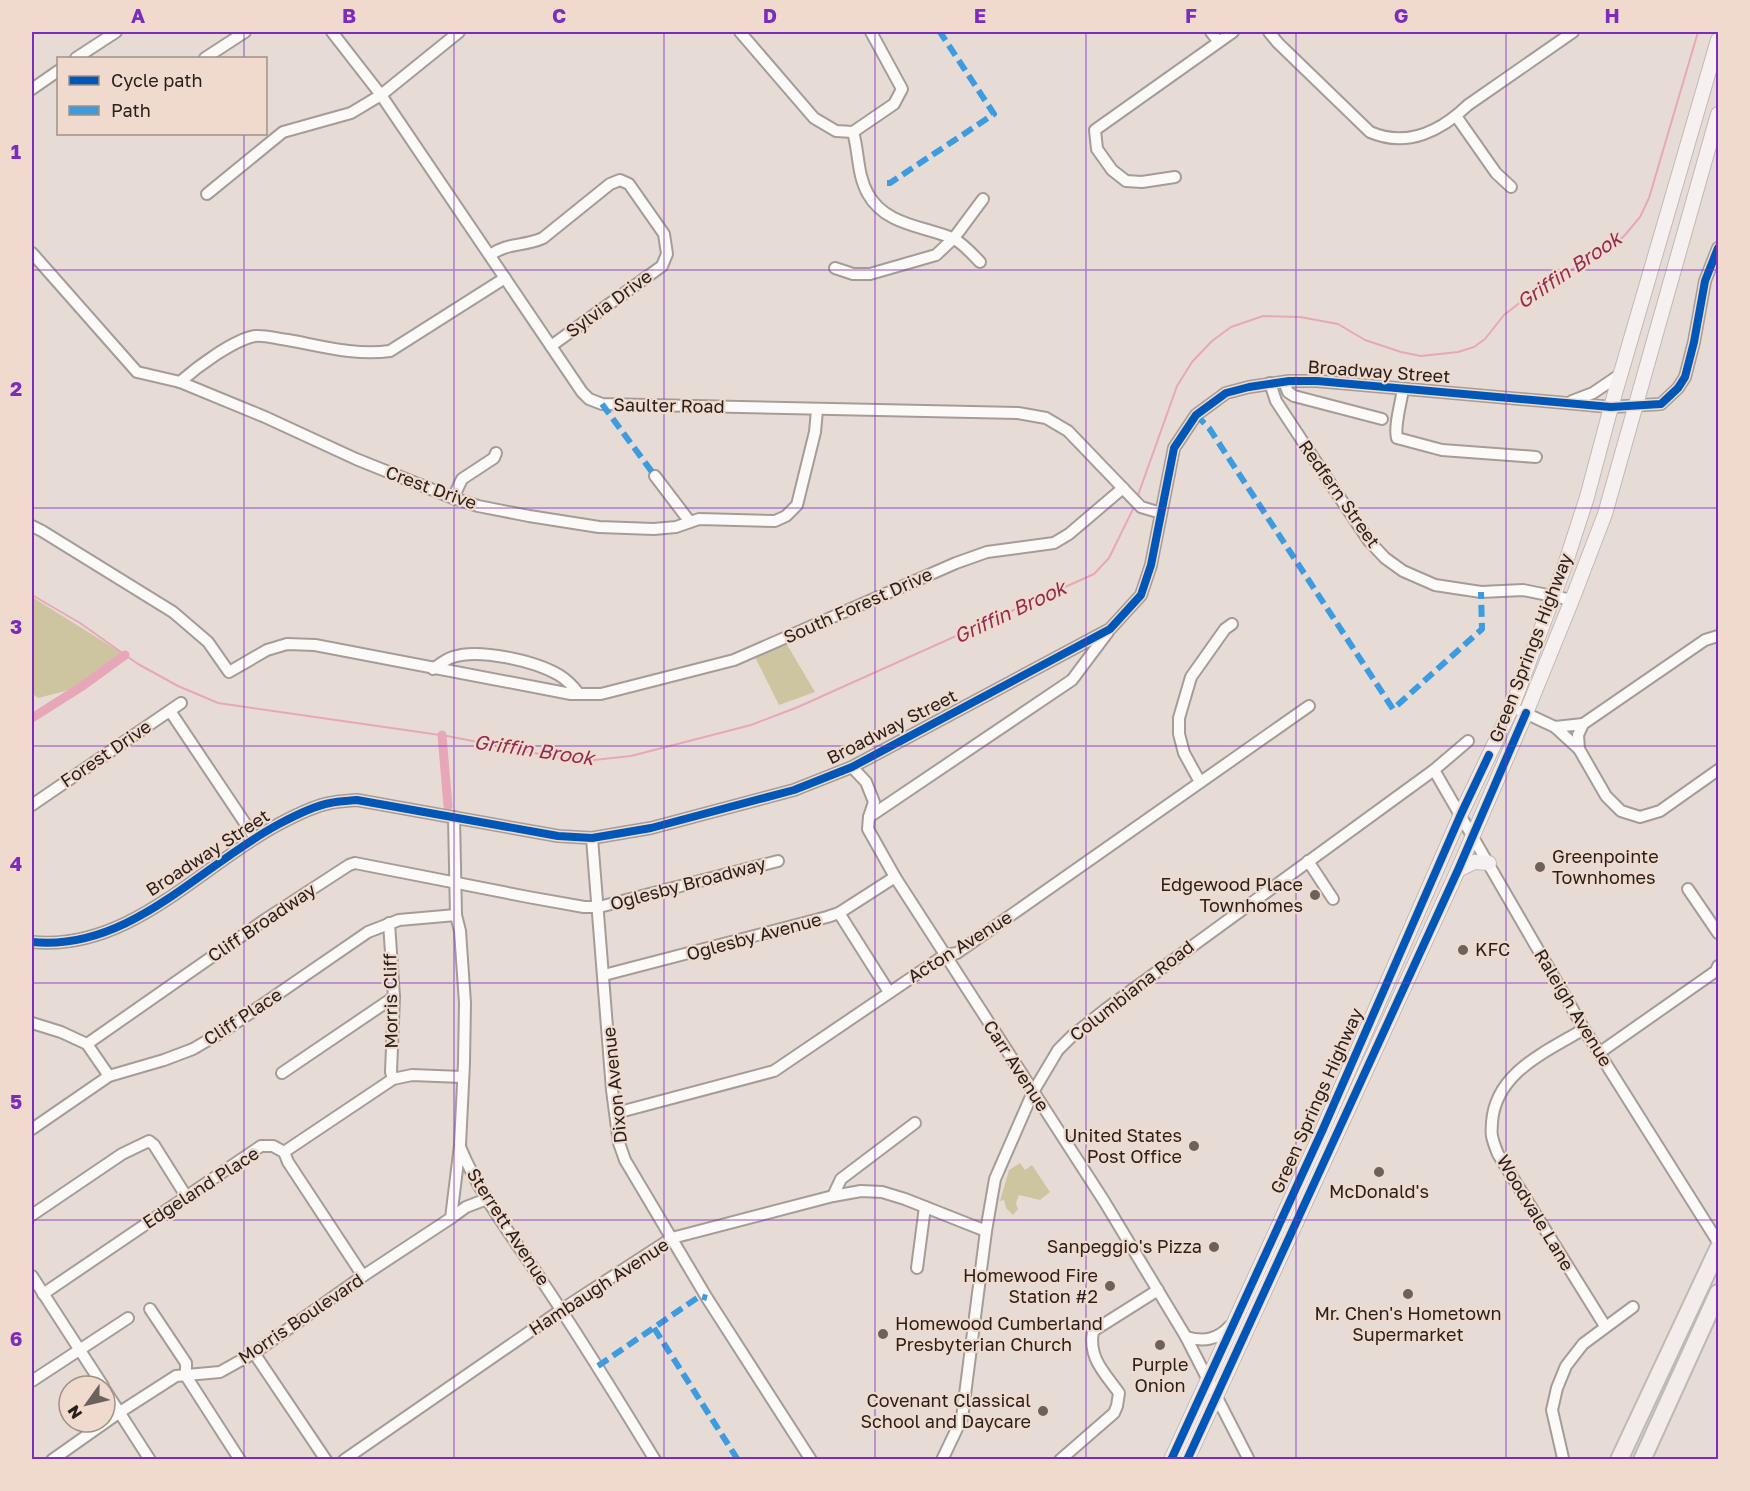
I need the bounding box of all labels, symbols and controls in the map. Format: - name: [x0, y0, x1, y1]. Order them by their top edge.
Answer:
- text: A: [131, 3, 145, 27]
- text: B: [342, 3, 356, 27]
- text: C: [552, 3, 566, 27]
- text: D: [763, 3, 777, 27]
- text: E: [974, 3, 986, 27]
- text: F: [1185, 3, 1197, 27]
- text: G: [1394, 3, 1408, 27]
- text: H: [1604, 3, 1620, 27]
- legend: [57, 57, 267, 135]
- text: Cycle path: [111, 69, 203, 91]
- text: Path: [111, 99, 151, 121]
- text: 1: [11, 139, 21, 163]
- water label: Griffin Brook: [1512, 224, 1628, 313]
- street label: Sylvia Drive: [561, 265, 656, 342]
- street label: Broadway Street: [1307, 355, 1451, 387]
- text: 2: [10, 376, 22, 400]
- street label: Saulter Road: [613, 393, 725, 417]
- street label: Redfern Street: [1295, 435, 1385, 551]
- street label: Crest Drive: [383, 460, 480, 514]
- street label: Green Springs Highway: [1484, 550, 1576, 745]
- street label: South Forest Drive: [780, 562, 935, 648]
- water label: Griffin Brook: [950, 574, 1072, 648]
- text: 3: [10, 614, 22, 638]
- street label: Broadway Street: [823, 684, 960, 768]
- street label: Forest Drive: [56, 715, 155, 791]
- water label: Griffin Brook: [473, 729, 598, 770]
- street label: Broadway Street: [142, 804, 273, 900]
- place label: Greenpointe Townhomes: [1552, 845, 1659, 888]
- text: 4: [10, 851, 22, 875]
- street label: Oglesby Broadway: [607, 852, 768, 914]
- marker: Greenpointe Townhomes: [1533, 860, 1547, 874]
- place label: Edgewood Place Townhomes: [1160, 873, 1303, 916]
- street label: Cliff Broadway: [203, 878, 320, 966]
- marker: Edgewood Place Townhomes: [1308, 888, 1322, 902]
- street label: Acton Avenue: [903, 905, 1016, 987]
- street label: Oglesby Avenue: [684, 907, 824, 965]
- street label: Columbiana Road: [1065, 935, 1198, 1046]
- place label: KFC: [1475, 938, 1510, 960]
- marker: KFC: [1456, 943, 1470, 957]
- street label: Raleigh Avenue: [1530, 945, 1618, 1070]
- street label: Morris Cliff: [378, 953, 402, 1049]
- street label: Cliff Place: [199, 983, 286, 1050]
- street label: Green Springs Highway: [1265, 1004, 1367, 1197]
- street label: Carr Avenue: [979, 1016, 1055, 1115]
- street label: Dixon Avenue: [597, 1026, 631, 1144]
- text: 5: [10, 1089, 22, 1113]
- place label: United States Post Office: [1064, 1124, 1182, 1167]
- marker: United States Post Office: [1187, 1139, 1201, 1153]
- street label: Edgeland Place: [138, 1141, 263, 1233]
- street label: Woodvale Lane: [1493, 1150, 1579, 1275]
- street label: Sterrett Avenue: [463, 1164, 555, 1289]
- marker: McDonald's: [1372, 1165, 1386, 1179]
- place label: McDonald's: [1329, 1180, 1429, 1202]
- street label: Hambaugh Avenue: [524, 1233, 672, 1340]
- place label: Sanpeggio's Pizza: [1047, 1235, 1202, 1257]
- marker: Sanpeggio's Pizza: [1207, 1240, 1221, 1254]
- place label: Homewood Fire Station #2: [963, 1264, 1098, 1307]
- street label: Morris Boulevard: [234, 1268, 367, 1368]
- marker: Homewood Fire Station #2: [1103, 1279, 1117, 1293]
- marker: Mr. Chen's Hometown Supermarket: [1401, 1287, 1415, 1301]
- place label: Mr. Chen's Hometown Supermarket: [1314, 1302, 1502, 1345]
- place label: Homewood Cumberland Presbyterian Church: [895, 1312, 1103, 1355]
- text: 6: [10, 1326, 22, 1350]
- marker: Homewood Cumberland Presbyterian Church: [876, 1327, 890, 1341]
- marker: Purple Onion: [1153, 1338, 1167, 1352]
- place label: Purple Onion: [1132, 1353, 1188, 1396]
- north arrow: [57, 1374, 117, 1434]
- place label: Covenant Classical School and Daycare: [861, 1389, 1031, 1432]
- text: N: [63, 1402, 86, 1423]
- marker: Covenant Classical School and Daycare: [1036, 1404, 1050, 1418]

